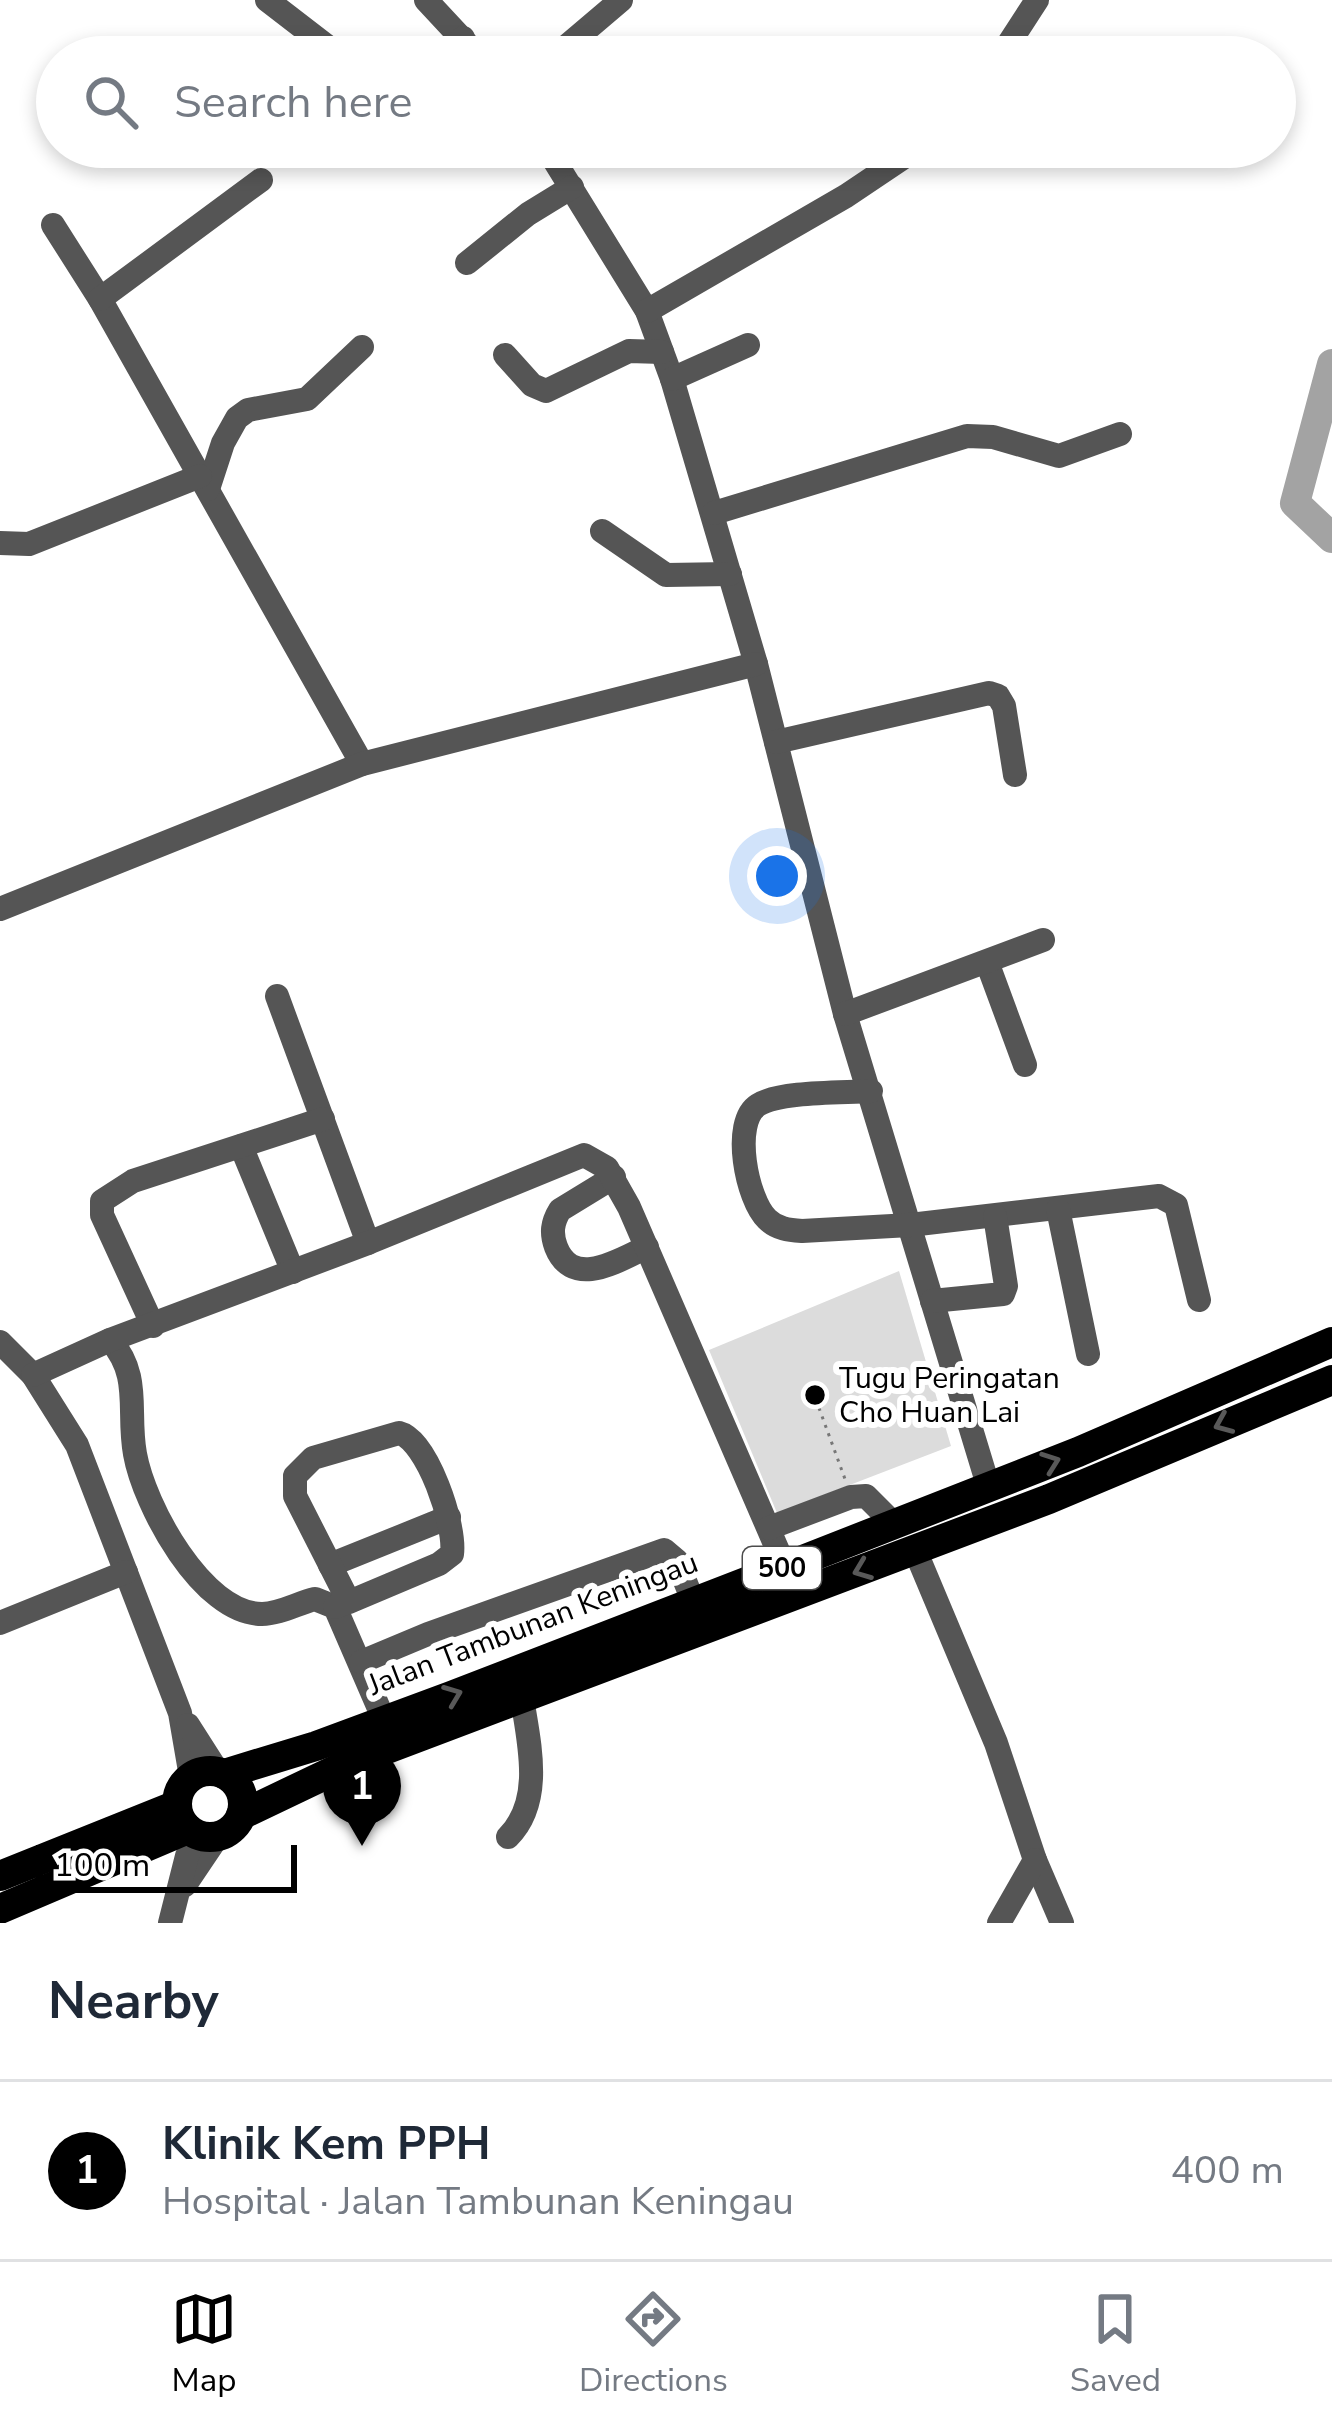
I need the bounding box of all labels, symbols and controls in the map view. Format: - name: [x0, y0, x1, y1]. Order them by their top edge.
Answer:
- search box: [36, 36, 1296, 168]
- icon: search: [78, 69, 144, 135]
- text: Search here: [174, 72, 413, 133]
- your location: [747, 846, 807, 906]
- place label: Tugu Peringatan Cho Huan Lai: [839, 1358, 1060, 1433]
- marker: Tugu Peringatan Cho Huan Lai: [802, 1382, 828, 1408]
- one-way arrow: [1214, 1410, 1235, 1434]
- one-way arrow: [1040, 1451, 1061, 1476]
- street label: Jalan Tambunan Keningau: [361, 1542, 704, 1706]
- road number: 500: [743, 1547, 821, 1589]
- one-way arrow: [853, 1555, 874, 1580]
- one-way arrow: [442, 1685, 463, 1710]
- pin: 1: [323, 1747, 401, 1846]
- scale bar: [36, 1839, 297, 1892]
- text: 100 m: [54, 1843, 150, 1888]
- text: Nearby: [48, 1966, 219, 2036]
- text: Klinik Kem PPH: [162, 2114, 491, 2175]
- text: 1: [75, 2144, 99, 2197]
- text: 400 m: [1170, 2144, 1284, 2197]
- text: Hospital · Jalan Tambunan Keningau: [162, 2175, 794, 2228]
- tab: Map: [171, 2286, 237, 2403]
- tab: Directions: [579, 2286, 728, 2403]
- tab: Saved: [1070, 2286, 1161, 2403]

